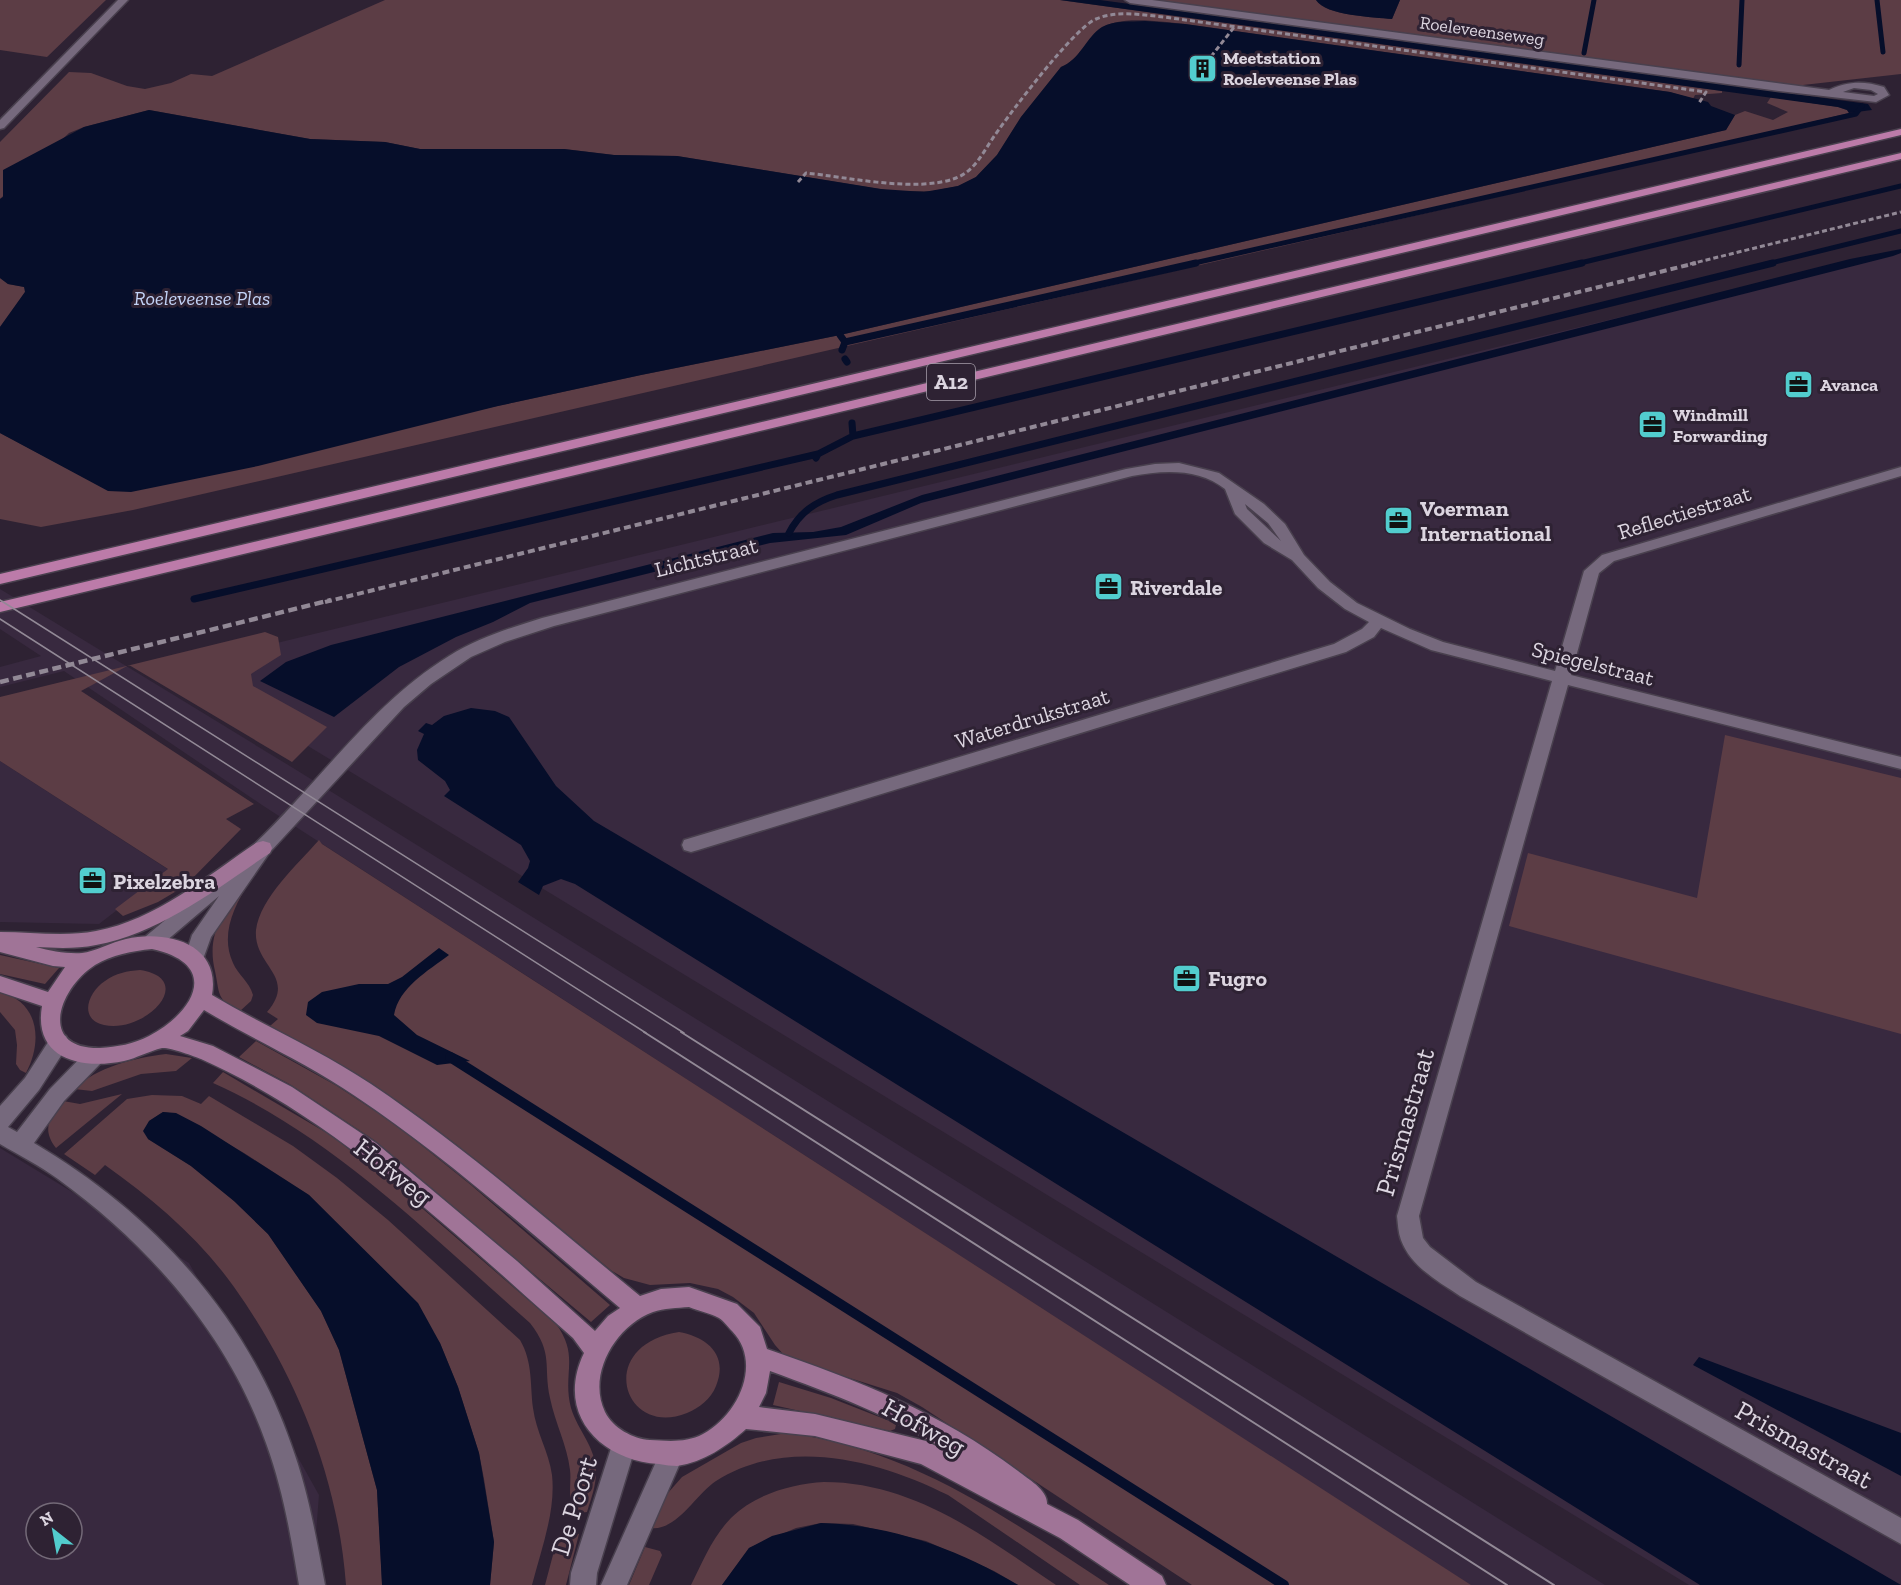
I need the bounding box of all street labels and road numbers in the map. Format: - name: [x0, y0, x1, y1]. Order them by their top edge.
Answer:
- street label: Roeleveenseweg: [1418, 11, 1546, 51]
- road number: A12: [927, 364, 975, 400]
- street label: Reflectiestraat: [1614, 479, 1755, 546]
- street label: Lichtstraat: [652, 531, 761, 583]
- street label: Spiegelstraat: [1529, 635, 1658, 692]
- street label: Waterdrukstraat: [952, 682, 1113, 755]
- street label: Prismastraat: [1369, 1045, 1441, 1199]
- street label: Hofweg: [348, 1132, 439, 1212]
- street label: Hofweg: [877, 1391, 971, 1463]
- street label: Prismastraat: [1730, 1394, 1878, 1496]
- street label: De Poort: [544, 1453, 604, 1559]

